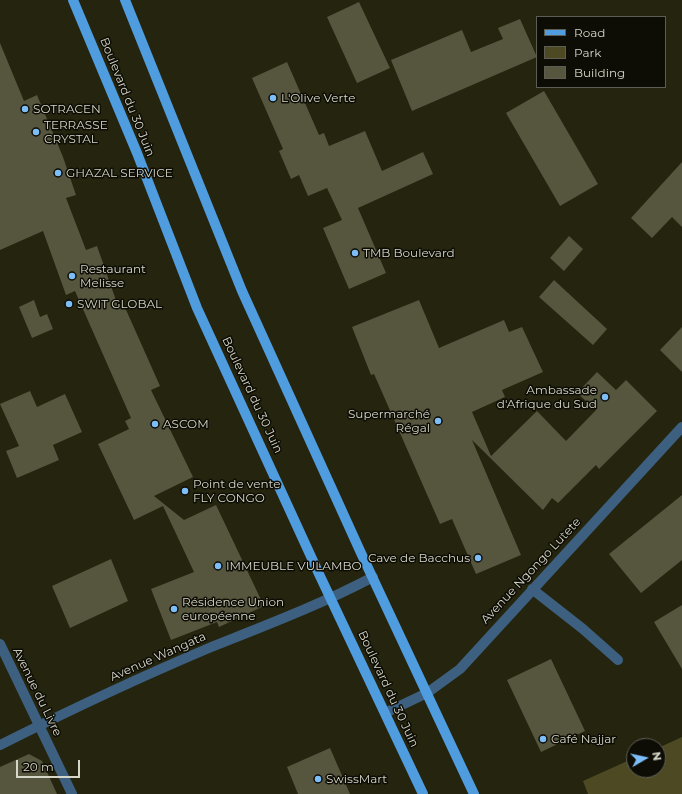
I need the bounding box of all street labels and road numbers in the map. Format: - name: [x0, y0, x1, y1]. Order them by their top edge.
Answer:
- street label: Boulevard du 30 Juin: [97, 35, 157, 159]
- street label: Boulevard du 30 Juin: [219, 334, 285, 456]
- street label: Avenue Ngongo Lutete: [478, 515, 584, 627]
- street label: Boulevard du 30 Juin: [355, 628, 421, 750]
- street label: Avenue Wangata: [108, 629, 208, 685]
- street label: Avenue du Livre: [9, 645, 65, 739]

